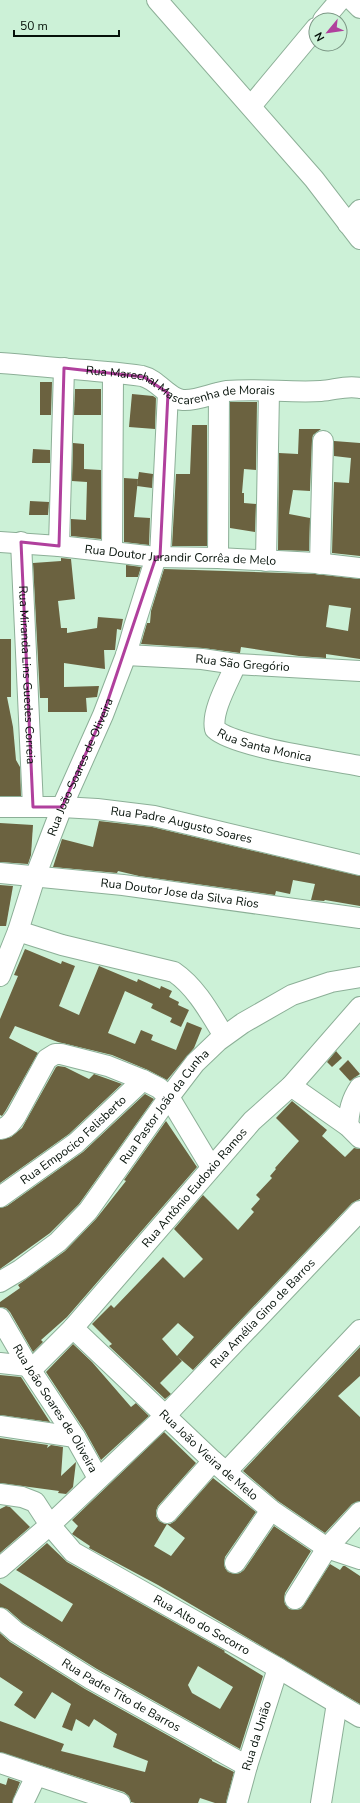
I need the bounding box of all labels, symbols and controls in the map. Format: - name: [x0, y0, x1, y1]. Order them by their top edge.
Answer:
- scale bar: [14, 12, 119, 38]
- north arrow: [308, 12, 348, 52]
- text: 50 m: [20, 18, 48, 34]
- text: N: [311, 29, 328, 44]
- street label: Rua Marechal Mascarenha de Morais: [85, 362, 276, 408]
- street label: Rua Doutor Jurandir Corrêa de Melo: [84, 541, 277, 569]
- street label: Rua Miranda Lins Guedes Correia: [15, 585, 39, 765]
- street label: Rua São Gregório: [195, 651, 291, 675]
- street label: Rua João Soares de Oliveira: [44, 696, 117, 838]
- street label: Rua Santa Monica: [214, 725, 313, 765]
- street label: Rua Padre Augusto Soares: [110, 803, 254, 847]
- street label: Rua Doutor Jose da Silva Rios: [100, 875, 260, 912]
- street label: Rua Pastor João da Cunha: [116, 1046, 213, 1167]
- street label: Rua Empocico Felisberto: [17, 1092, 130, 1188]
- street label: Rua Antônio Eudoxio Ramos: [138, 1124, 251, 1251]
- street label: Rua Amélia Gino de Barros: [207, 1255, 319, 1372]
- street label: Rua João Soares de Oliveira: [9, 1341, 101, 1476]
- street label: Rua João Vieira de Melo: [156, 1406, 262, 1504]
- street label: Rua Alto do Socorro: [151, 1591, 253, 1659]
- street label: Rua Padre Tito de Barros: [59, 1655, 184, 1736]
- street label: Rua da União: [238, 1699, 275, 1772]

